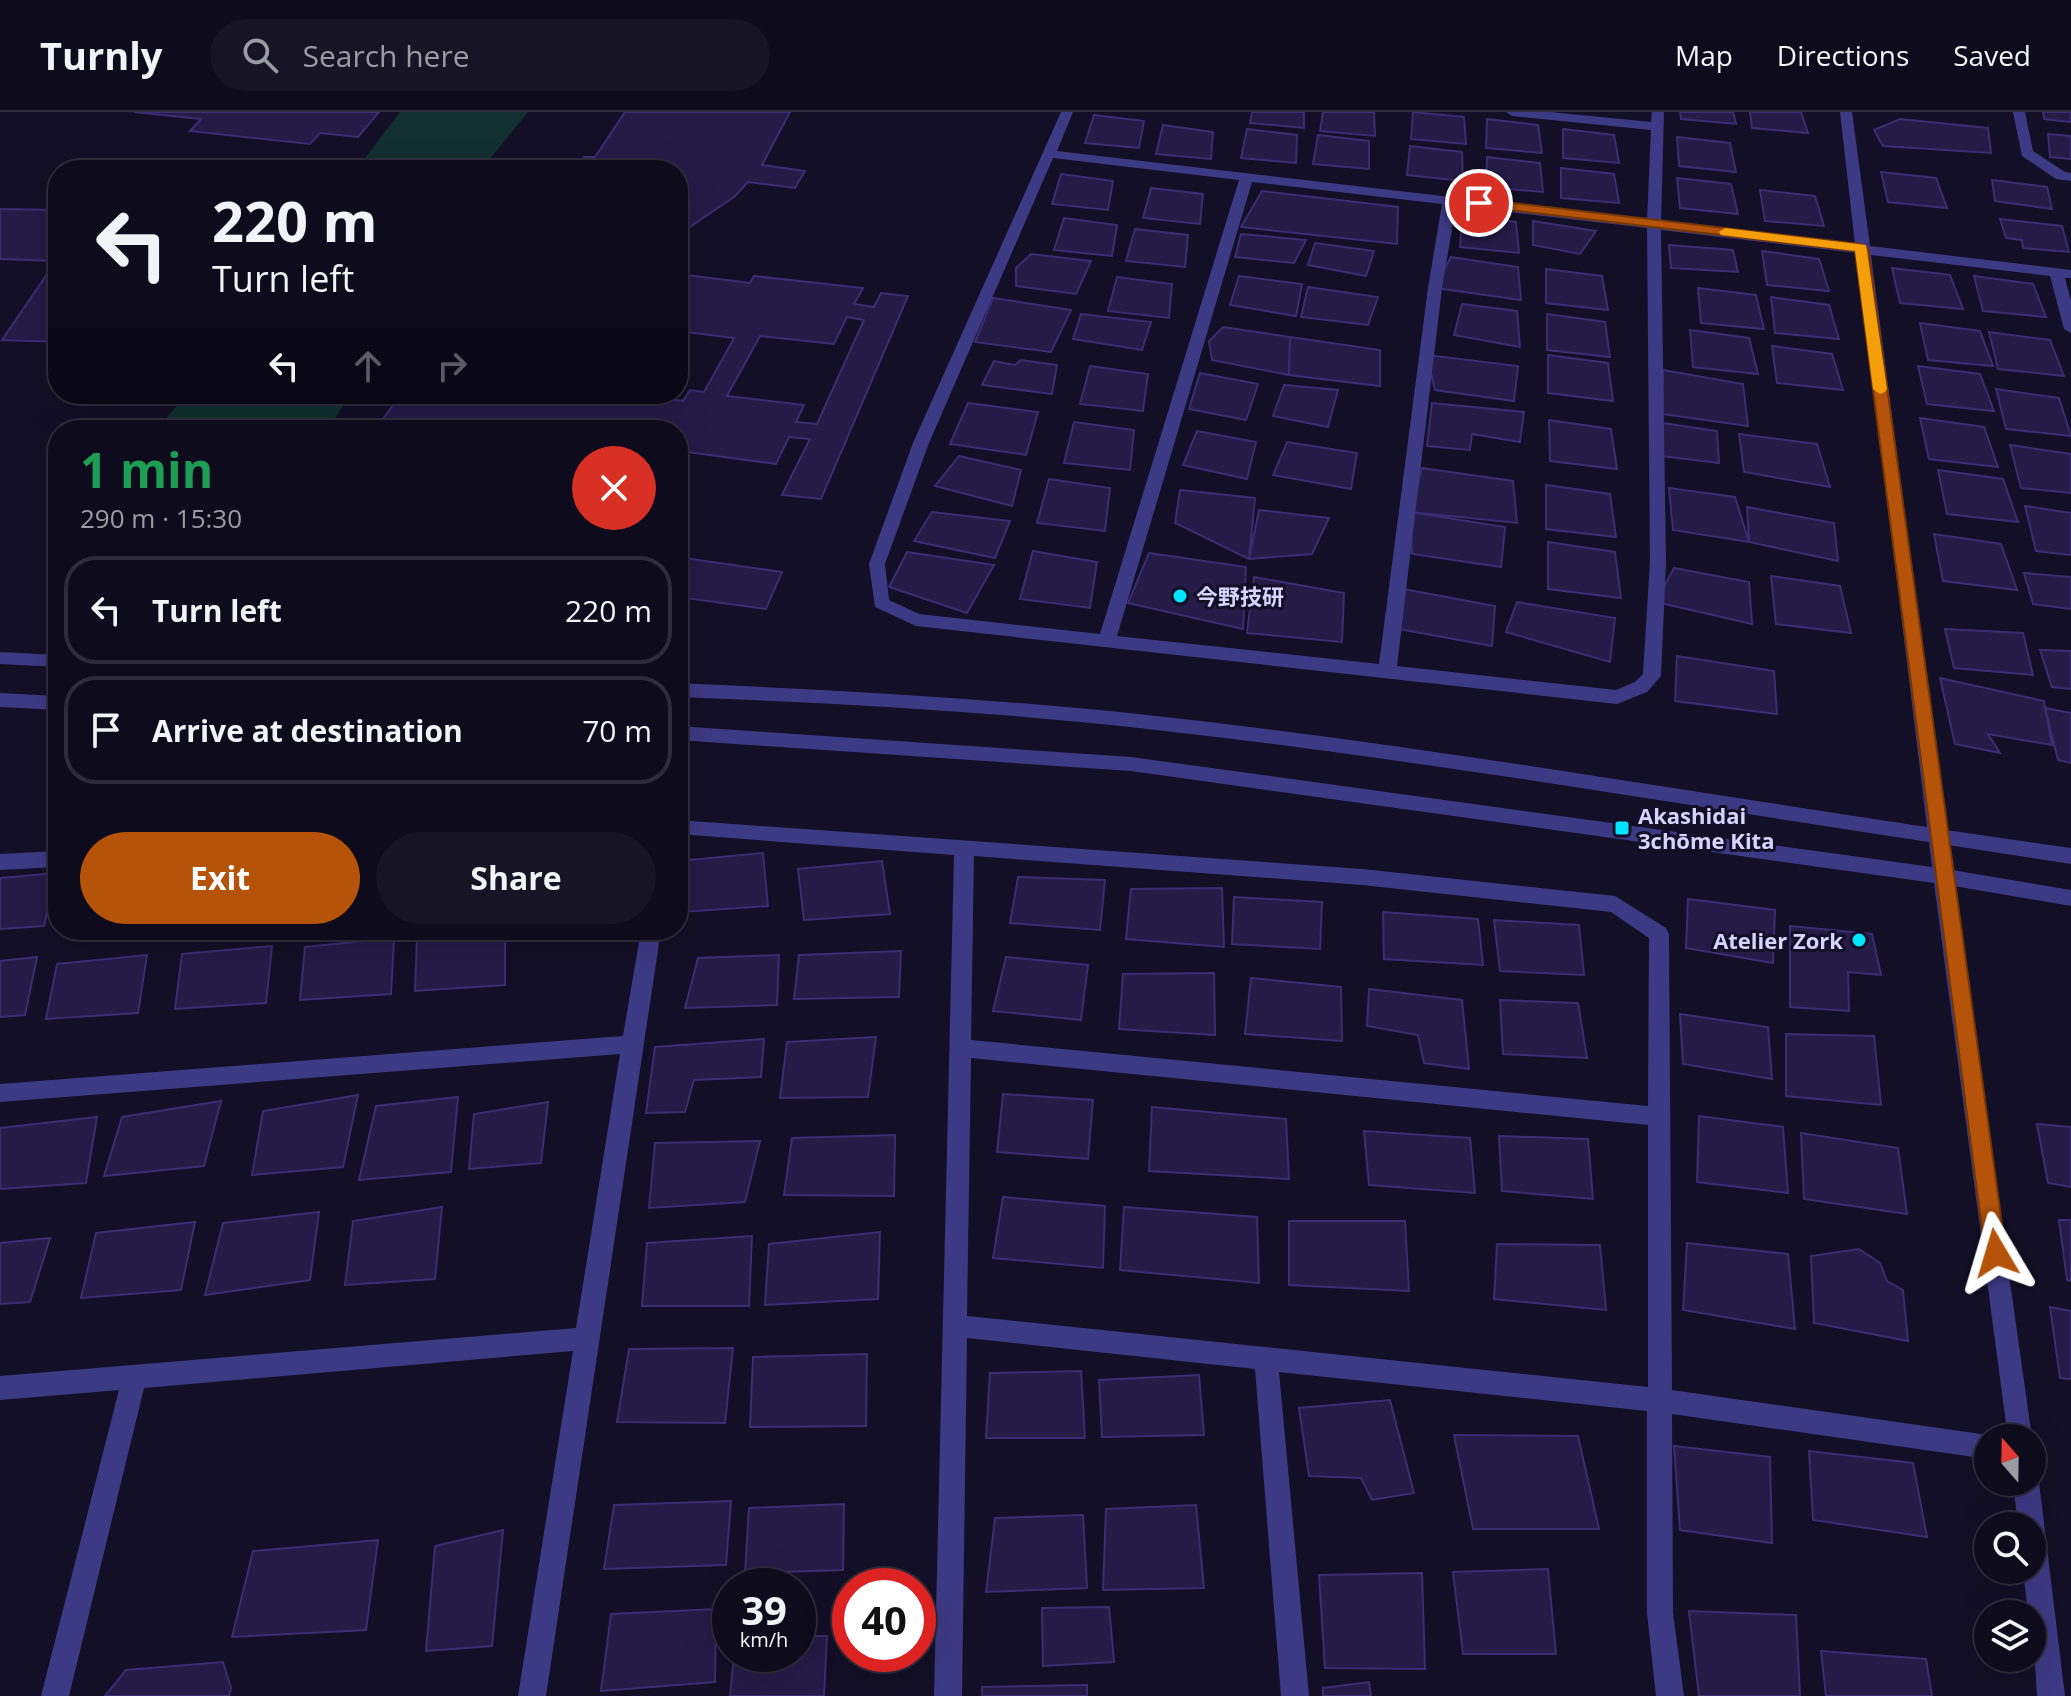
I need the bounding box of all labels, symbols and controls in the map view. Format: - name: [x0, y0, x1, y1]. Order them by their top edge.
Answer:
- search box: [210, 19, 770, 91]
- text: Turnly: [40, 29, 162, 81]
- icon: search: [238, 33, 282, 77]
- text: Search here: [302, 35, 470, 76]
- text: Map: [1675, 36, 1733, 74]
- text: Directions: [1777, 36, 1909, 74]
- text: Saved: [1953, 36, 2031, 74]
- pin: [1445, 169, 1513, 237]
- icon: arrive: [1457, 181, 1501, 225]
- text: 220 m: [212, 182, 378, 258]
- icon: left: [80, 192, 184, 296]
- text: Turn left: [212, 254, 354, 303]
- icon: left: [262, 344, 306, 388]
- icon: ahead: [346, 344, 390, 388]
- icon: right: [430, 344, 474, 388]
- text: 1 min: [80, 437, 213, 502]
- button: close: [572, 446, 656, 530]
- text: 290 m · 15:30: [80, 500, 242, 536]
- place label: 今野技研: [1196, 581, 1284, 611]
- marker: 今野技研: [1171, 587, 1189, 605]
- icon: left: [84, 588, 128, 632]
- text: Turn left: [152, 590, 282, 631]
- text: 220 m: [565, 590, 652, 631]
- icon: arrive: [84, 708, 128, 752]
- text: Arrive at destination: [152, 710, 463, 751]
- text: 70 m: [582, 710, 652, 751]
- place label: Akashidai 3chōme Kita: [1638, 800, 1774, 855]
- marker: Akashidai 3chōme Kita: [1613, 819, 1631, 837]
- button: Exit: [80, 832, 360, 924]
- button: Share: [376, 832, 656, 924]
- place label: Atelier Zork: [1713, 925, 1843, 955]
- marker: Atelier Zork: [1850, 931, 1868, 949]
- position arrow: [1954, 1211, 2038, 1295]
- north arrow: [1974, 1424, 2046, 1496]
- map controls: [1974, 1424, 2046, 1672]
- button: search: [1974, 1512, 2046, 1584]
- speed limit sign: 40: [832, 1568, 936, 1672]
- text: 39: [741, 1582, 787, 1637]
- button: layers: [1974, 1600, 2046, 1672]
- text: km/h: [740, 1626, 788, 1653]

